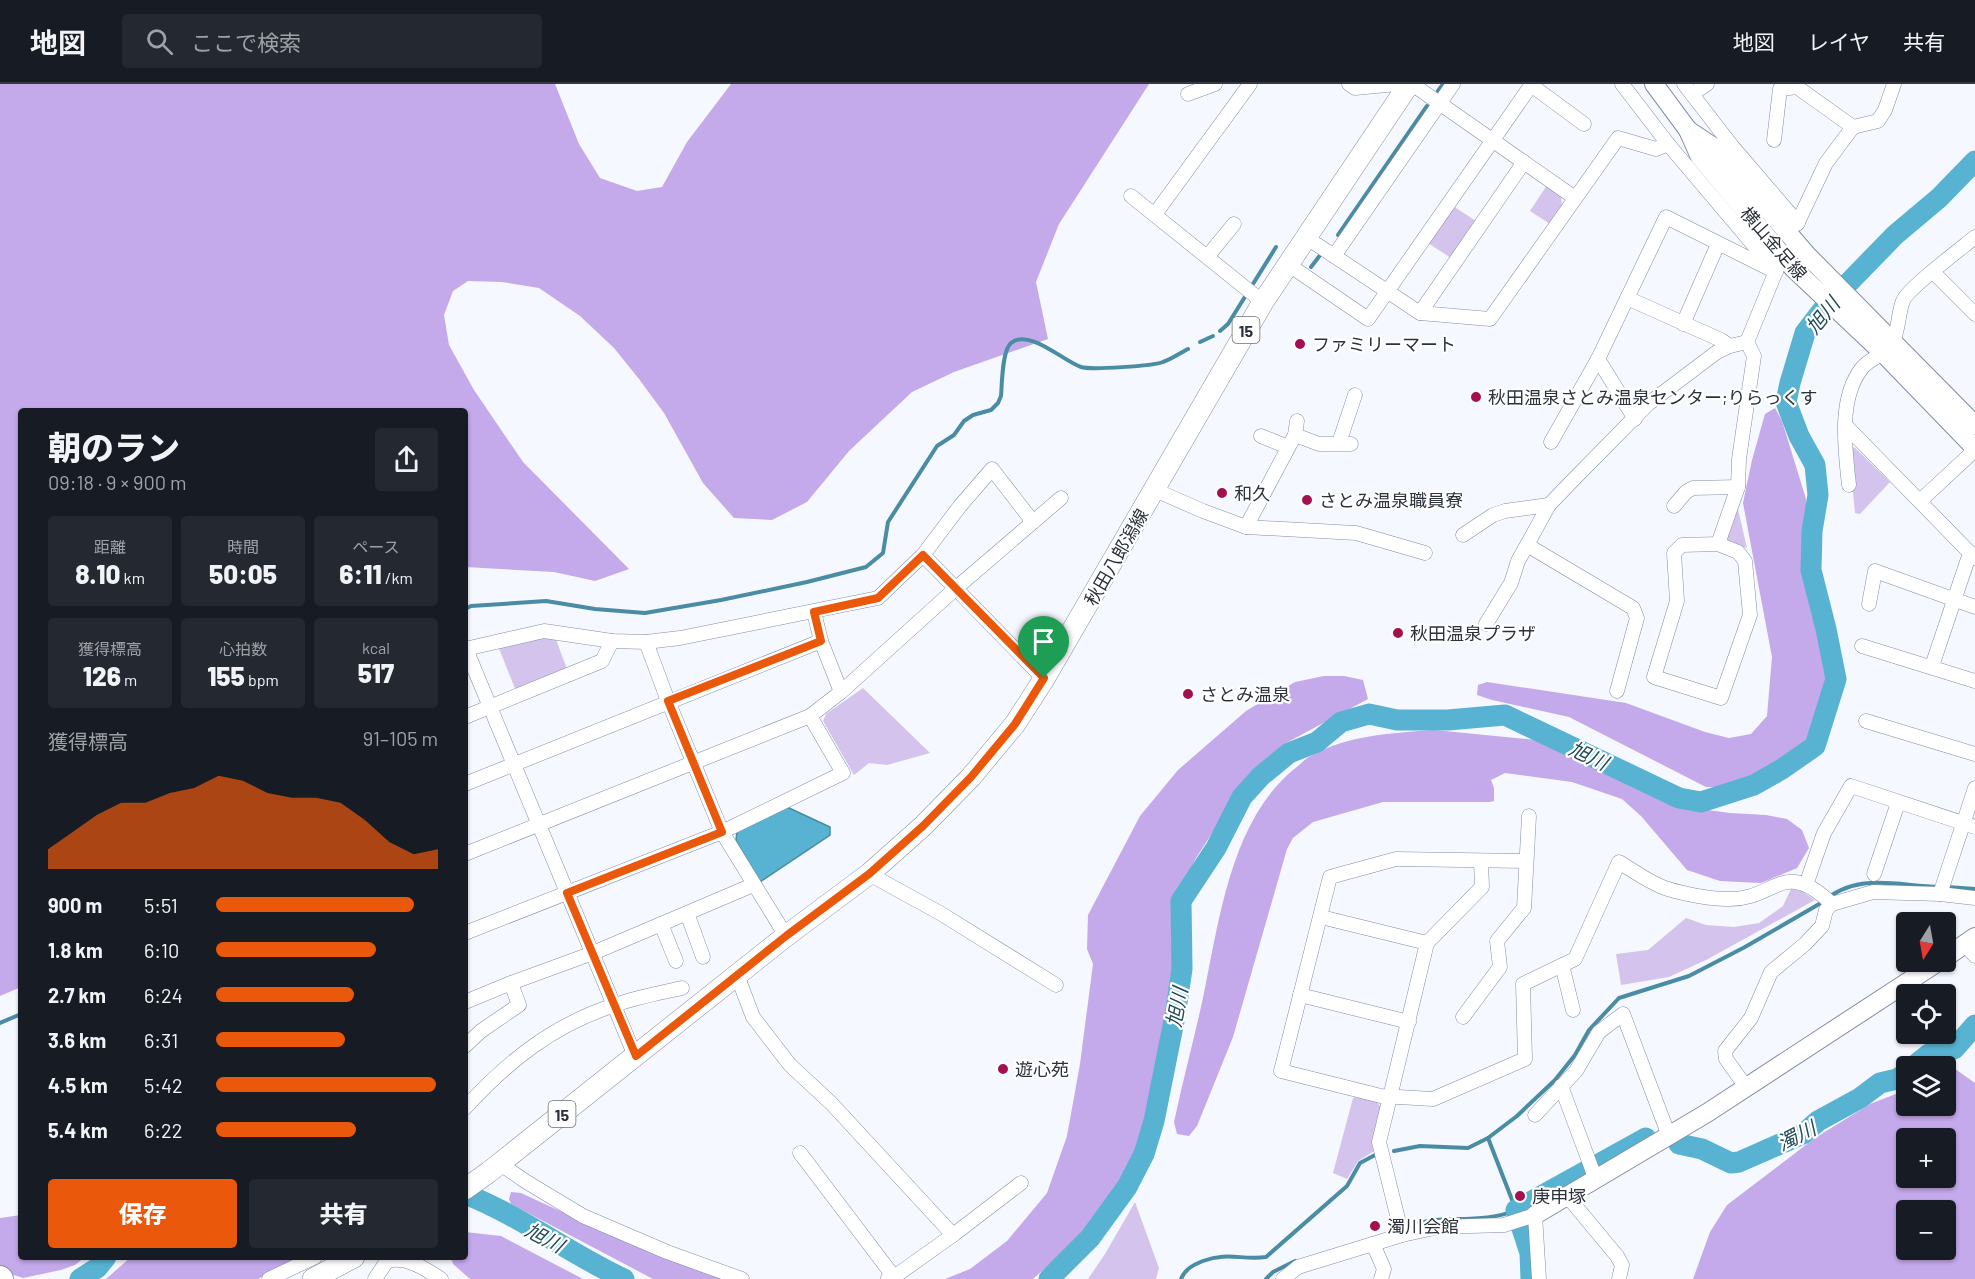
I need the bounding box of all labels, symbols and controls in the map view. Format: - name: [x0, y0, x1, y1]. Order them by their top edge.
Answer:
- search box: [122, 14, 542, 68]
- text: 地図: [30, 25, 86, 59]
- icon: search: [143, 25, 176, 58]
- text: ここで検索: [191, 29, 301, 55]
- text: 地図: [1733, 29, 1775, 54]
- text: レイヤ: [1808, 29, 1870, 54]
- text: 共有: [1903, 29, 1945, 54]
- street label: 横山金足線: [1736, 202, 1812, 284]
- water label: 旭川: [1800, 290, 1845, 338]
- road number: 15: [1232, 317, 1260, 343]
- place label: ファミリーマート: [1312, 333, 1456, 355]
- marker: ファミリーマート: [1293, 337, 1307, 351]
- place label: 秋田温泉さとみ温泉センター;りらっくす: [1488, 386, 1818, 408]
- marker: 秋田温泉さとみ温泉センター;りらっくす: [1469, 390, 1483, 404]
- text: 朝のラン: [48, 427, 180, 467]
- button: share: [375, 428, 438, 491]
- text: 09:18 · 9 × 900 m: [48, 470, 187, 494]
- place label: 和久: [1234, 482, 1270, 504]
- marker: 和久: [1215, 486, 1229, 500]
- place label: さとみ温泉職員寮: [1319, 489, 1463, 511]
- marker: さとみ温泉職員寮: [1300, 493, 1314, 507]
- street label: 秋田八郎潟線: [1079, 505, 1153, 609]
- text: 距離: [94, 537, 126, 556]
- text: 時間: [227, 537, 259, 556]
- text: ペース: [352, 537, 400, 556]
- text: 8.10: [75, 558, 120, 589]
- text: 50:05: [209, 558, 277, 589]
- text: 6:11: [339, 558, 382, 589]
- text: km: [120, 568, 145, 587]
- text: /km: [382, 568, 413, 587]
- pin: [1018, 616, 1069, 678]
- place label: 秋田温泉プラザ: [1410, 622, 1536, 644]
- icon: arrive: [1027, 625, 1060, 658]
- marker: 秋田温泉プラザ: [1391, 626, 1405, 640]
- text: kcal: [362, 638, 390, 657]
- text: 獲得標高: [78, 639, 142, 658]
- text: 心拍数: [219, 639, 267, 658]
- text: 517: [358, 657, 394, 688]
- text: 126: [83, 660, 121, 691]
- text: 155: [207, 660, 245, 691]
- text: m: [121, 670, 137, 689]
- text: bpm: [245, 670, 279, 689]
- place label: さとみ温泉: [1200, 683, 1290, 705]
- marker: さとみ温泉: [1181, 687, 1195, 701]
- text: 91–105 m: [363, 726, 438, 750]
- text: 獲得標高: [48, 729, 128, 753]
- water label: 旭川: [1566, 736, 1614, 775]
- text: 900 m: [48, 893, 102, 917]
- text: 5:51: [144, 893, 178, 917]
- north arrow: [1896, 912, 1956, 972]
- map controls: [1896, 912, 1956, 1260]
- text: 1.8 km: [48, 938, 103, 962]
- text: 6:10: [144, 938, 179, 962]
- text: 2.7 km: [48, 983, 106, 1007]
- text: 6:24: [144, 983, 183, 1007]
- water label: 旭川: [1161, 983, 1192, 1029]
- button: locate: [1896, 984, 1956, 1044]
- text: 3.6 km: [48, 1028, 106, 1052]
- text: 6:31: [144, 1028, 178, 1052]
- button: layers: [1896, 1056, 1956, 1116]
- place label: 遊心苑: [1015, 1058, 1069, 1080]
- marker: 遊心苑: [996, 1062, 1010, 1076]
- text: 4.5 km: [48, 1073, 108, 1097]
- text: 5:42: [144, 1073, 183, 1097]
- road number: 15: [548, 1101, 576, 1127]
- water label: 濁川: [1773, 1114, 1821, 1155]
- text: 5.4 km: [48, 1118, 108, 1142]
- text: 6:22: [144, 1118, 183, 1142]
- button: +: [1896, 1128, 1956, 1188]
- button: 保存: [48, 1179, 237, 1248]
- button: 共有: [249, 1179, 438, 1248]
- place label: 庚申塚: [1532, 1185, 1586, 1207]
- marker: 庚申塚: [1513, 1189, 1527, 1203]
- button: −: [1896, 1200, 1956, 1260]
- place label: 濁川会館: [1387, 1215, 1459, 1237]
- water label: 旭川: [522, 1217, 570, 1258]
- marker: 濁川会館: [1368, 1219, 1382, 1233]

